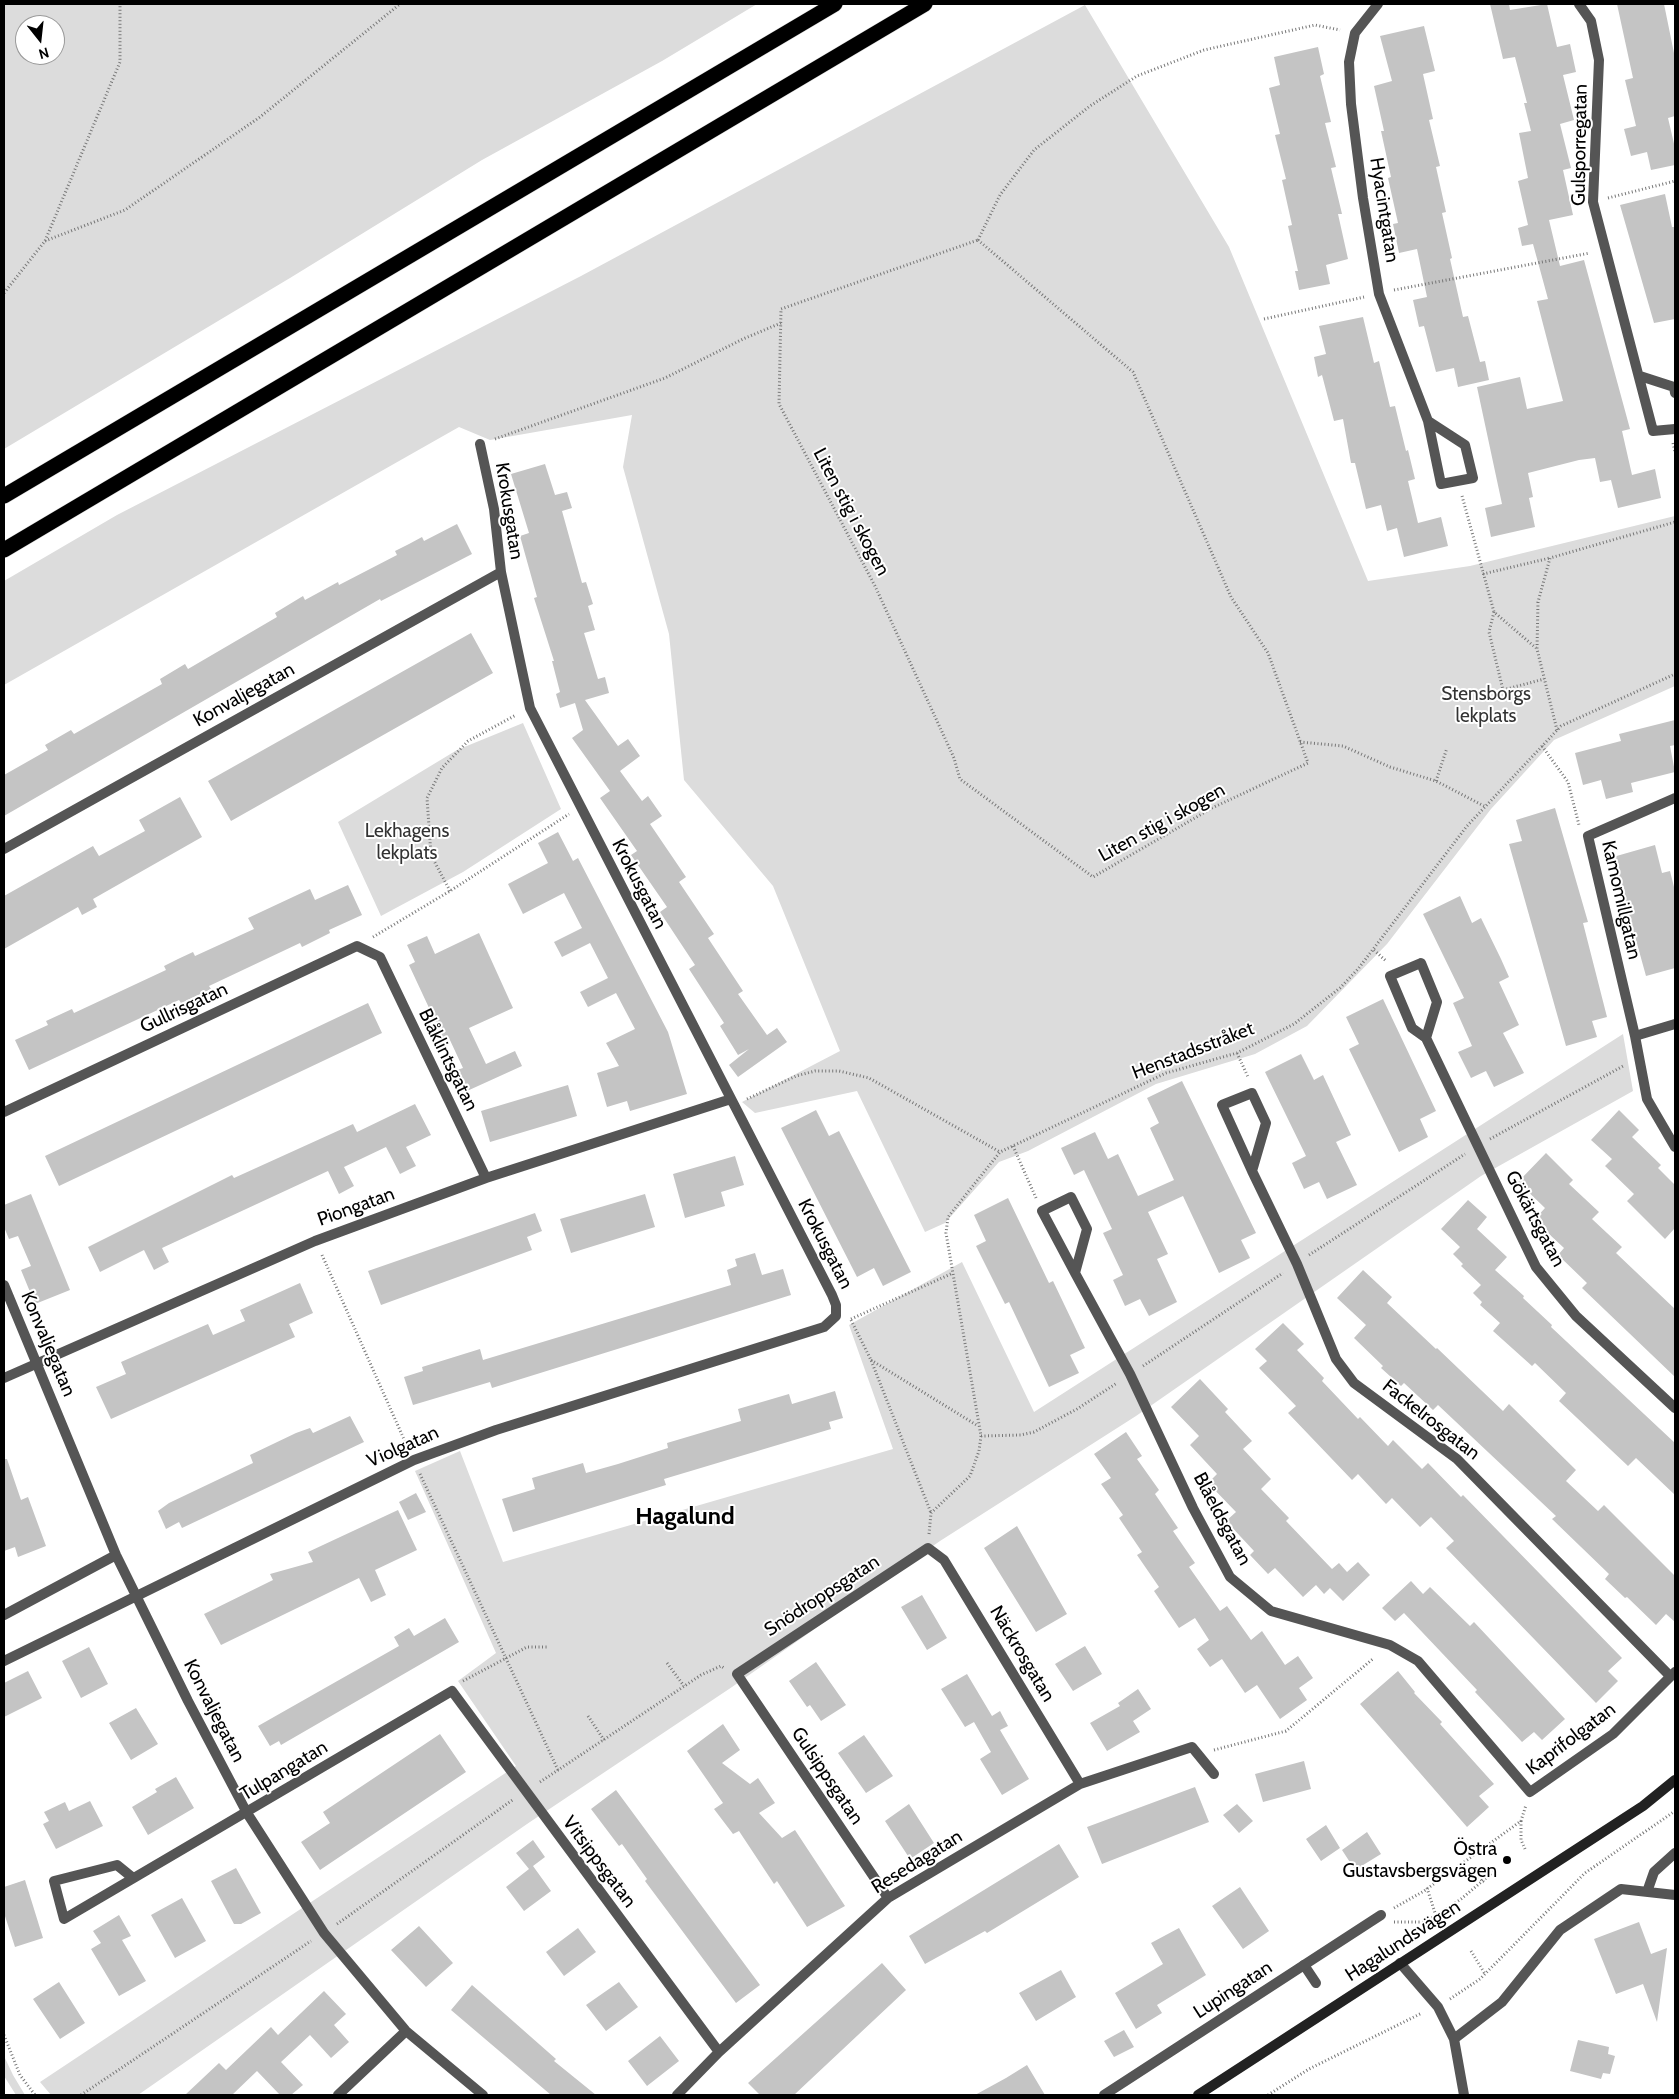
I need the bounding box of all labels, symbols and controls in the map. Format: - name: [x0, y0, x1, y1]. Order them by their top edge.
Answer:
- north arrow: [15, 15, 65, 65]
- text: N: [37, 43, 51, 63]
- street label: Gulsporregatan: [1568, 84, 1592, 206]
- street label: Hyacintgatan: [1364, 156, 1404, 264]
- street label: Liten stig i skogen: [808, 444, 894, 580]
- street label: Krokusgatan: [490, 461, 528, 561]
- street label: Konvaljegatan: [189, 658, 299, 732]
- park label: Stensborgs lekplats: [1441, 683, 1531, 727]
- street label: Liten stig i skogen: [1095, 779, 1229, 867]
- park label: Lekhagens lekplats: [365, 820, 449, 864]
- street label: Krokusgatan: [607, 835, 671, 933]
- street label: Kamomillgatan: [1596, 838, 1646, 962]
- street label: Gullrisgatan: [137, 978, 231, 1038]
- street label: Blåklintsgatan: [413, 1005, 483, 1115]
- street label: Henstadsstråket: [1129, 1017, 1257, 1085]
- street label: Gökärtsgatan: [1500, 1167, 1570, 1271]
- street label: Piongatan: [314, 1183, 398, 1231]
- street label: Krokusgatan: [793, 1195, 857, 1293]
- street label: Konvaljegatan: [16, 1288, 80, 1400]
- street label: Fackelrosgatan: [1378, 1375, 1484, 1465]
- street label: Violgatan: [364, 1421, 442, 1473]
- street label: Blåeldsgatan: [1188, 1469, 1256, 1569]
- district label: Hagalund: [635, 1503, 735, 1531]
- street label: Snödroppsgatan: [760, 1550, 884, 1642]
- street label: Näckrosgatan: [984, 1602, 1060, 1706]
- street label: Konvaljegatan: [178, 1656, 250, 1766]
- street label: Kaprifolgatan: [1522, 1698, 1620, 1780]
- street label: Gulsippsgatan: [786, 1723, 868, 1829]
- street label: Tulpangatan: [236, 1736, 332, 1806]
- street label: Vitsippsgatan: [557, 1812, 641, 1912]
- street label: Resedagatan: [867, 1825, 967, 1899]
- place label: Östra Gustavsbergsvägen: [1343, 1838, 1497, 1882]
- marker: Östra Gustavsbergsvägen: [1501, 1854, 1513, 1866]
- street label: Hagalundsvägen: [1341, 1895, 1465, 1987]
- street label: Lupingatan: [1189, 1956, 1277, 2024]

